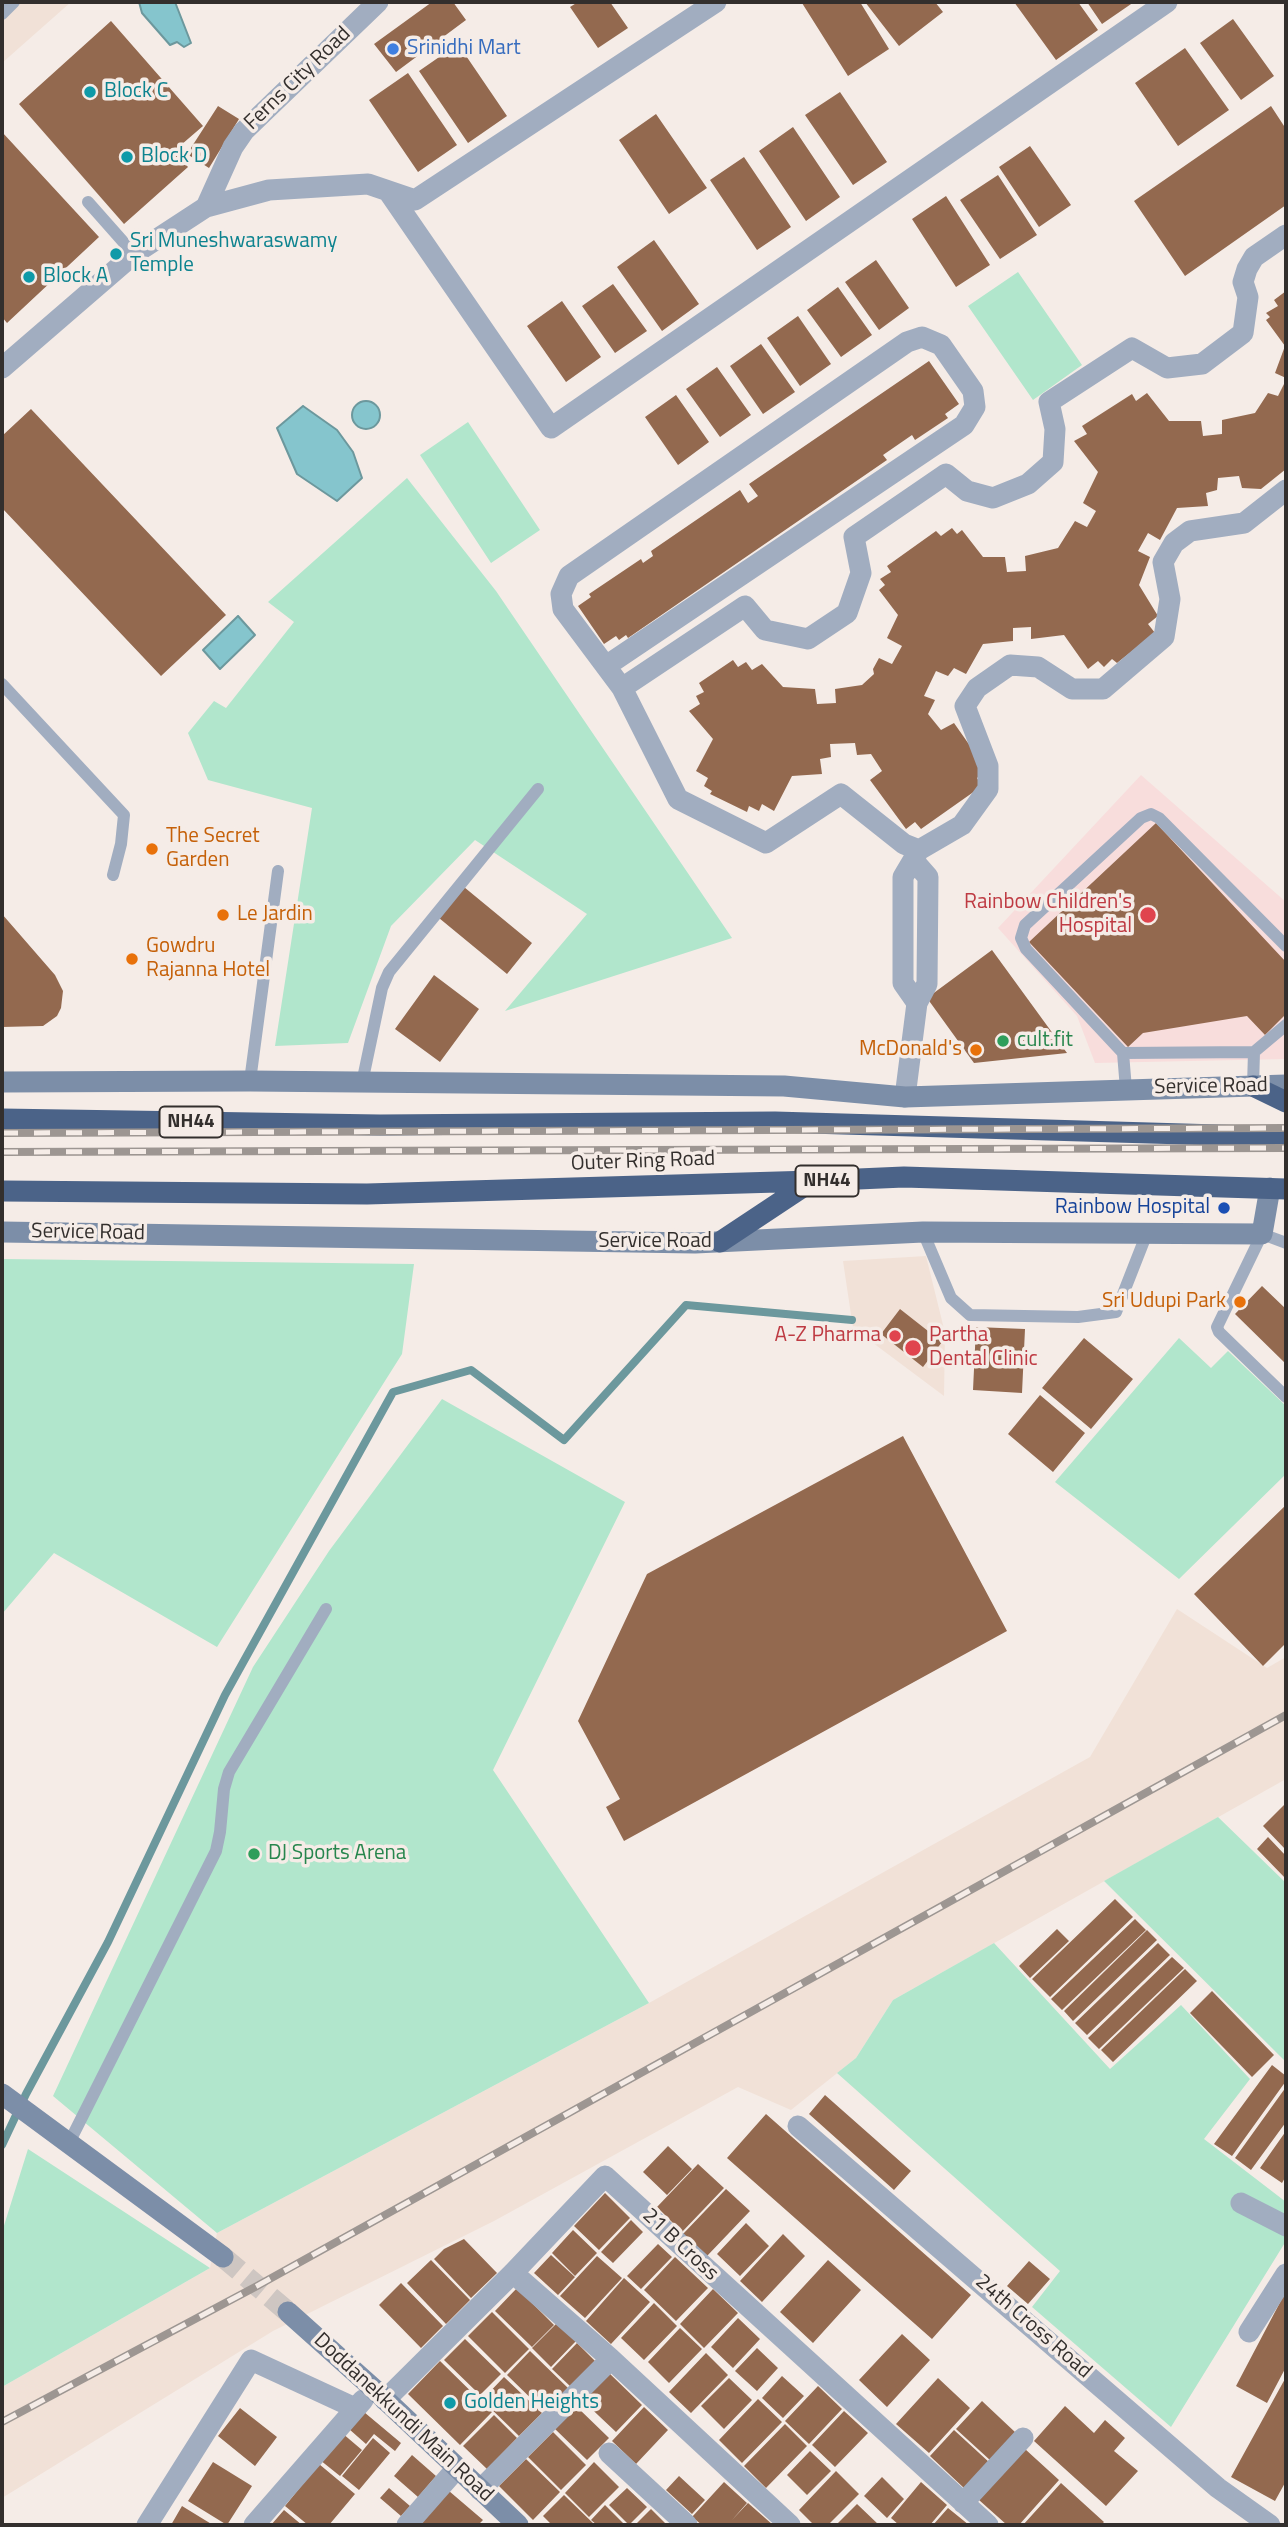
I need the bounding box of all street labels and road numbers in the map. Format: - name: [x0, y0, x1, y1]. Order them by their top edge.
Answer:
- street label: Ferns City Road: [240, 22, 356, 136]
- street label: Service Road: [1154, 1073, 1268, 1101]
- road number: NH44: [160, 1106, 222, 1138]
- street label: Outer Ring Road: [570, 1147, 716, 1177]
- road number: NH44: [796, 1166, 858, 1196]
- street label: Service Road: [31, 1219, 145, 1247]
- street label: Service Road: [598, 1229, 712, 1255]
- street label: 21 B Cross: [637, 2203, 723, 2287]
- street label: 24th Cross Road: [970, 2270, 1096, 2384]
- street label: Doddanekkundi Main Road: [308, 2328, 498, 2508]

